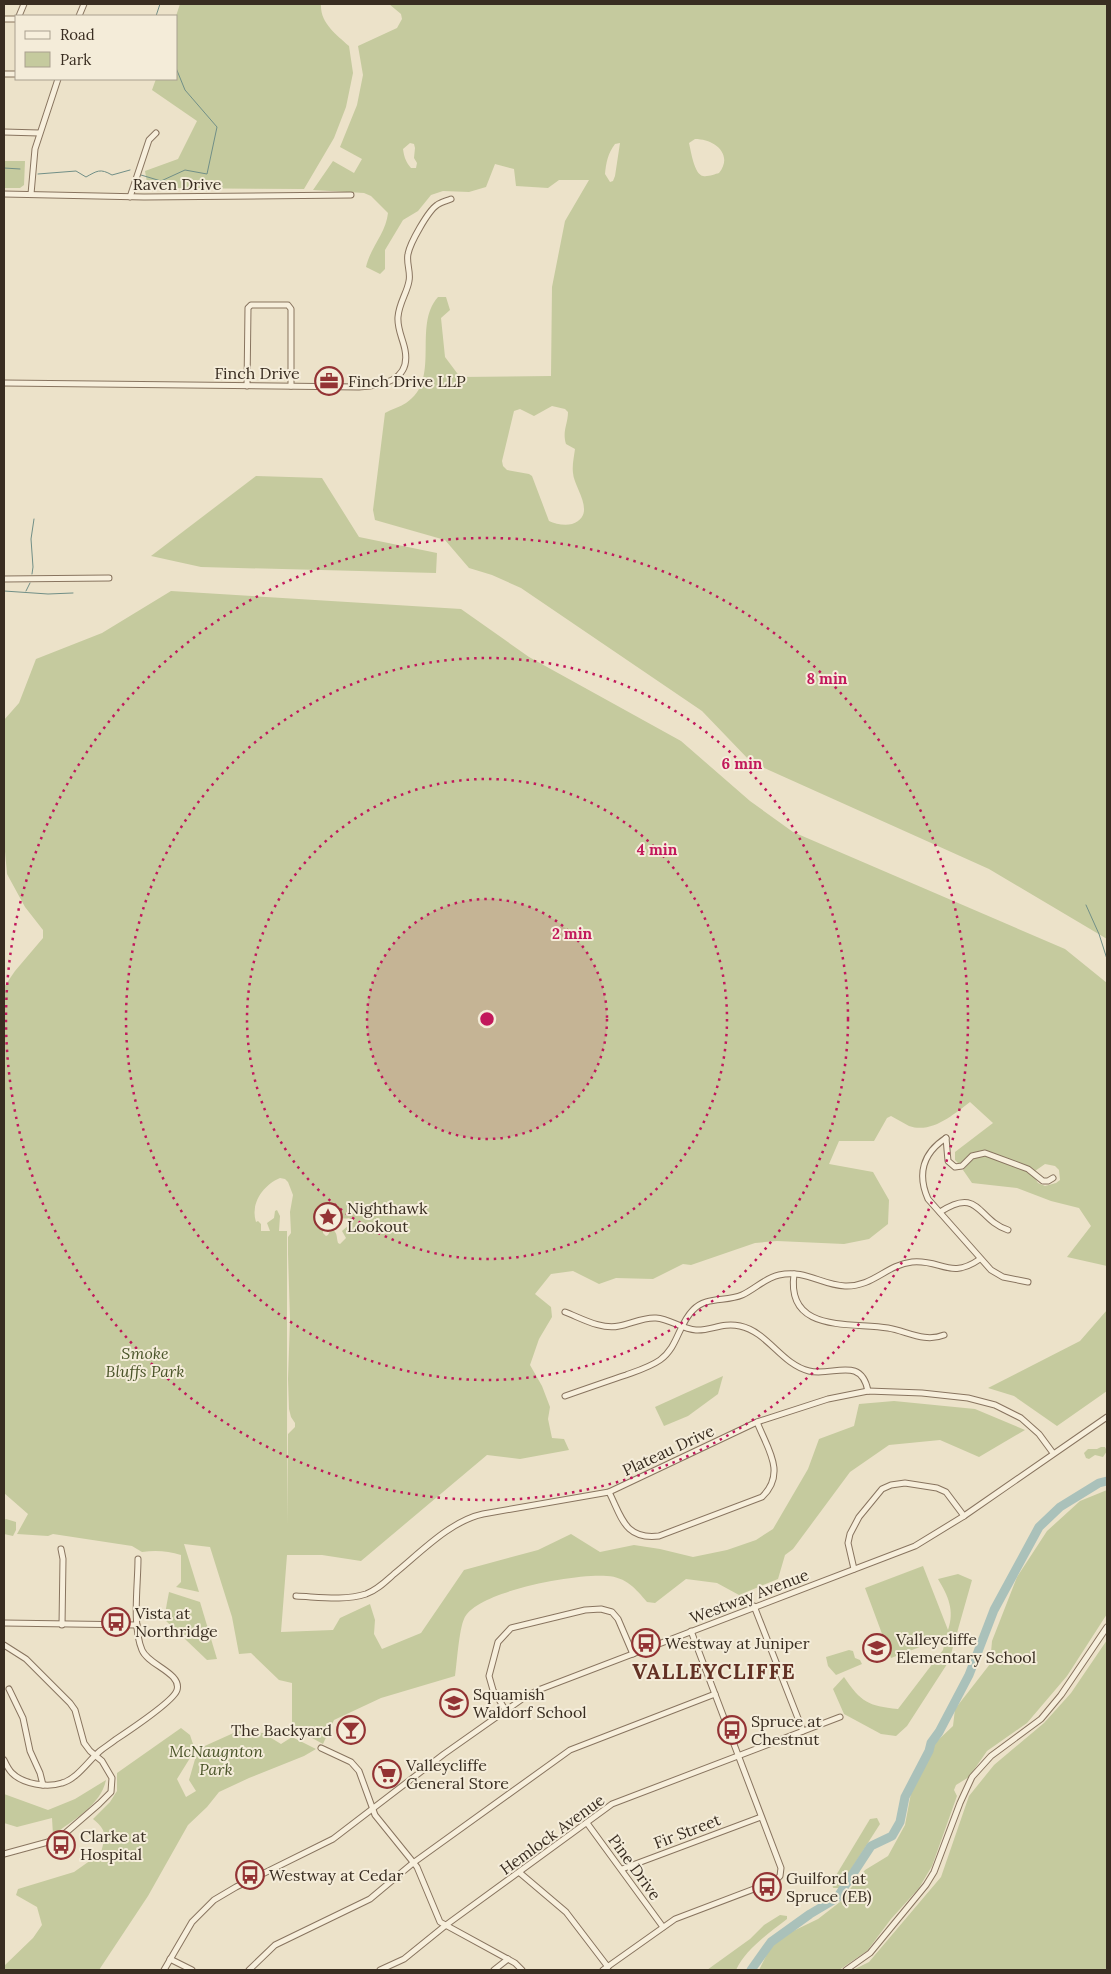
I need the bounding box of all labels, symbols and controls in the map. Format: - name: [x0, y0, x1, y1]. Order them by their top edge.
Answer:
- legend: [15, 15, 178, 80]
- text: Road: [60, 25, 95, 44]
- text: Park: [60, 50, 91, 69]
- street label: Raven Drive: [133, 174, 222, 194]
- street label: Finch Drive: [214, 363, 300, 383]
- office icon: Finch Drive LLP: [314, 366, 344, 396]
- place label: Finch Drive LLP: [348, 371, 466, 391]
- text: 8 min: [807, 669, 848, 688]
- text: 6 min: [722, 754, 763, 773]
- text: 4 min: [637, 840, 678, 859]
- text: 2 min: [552, 924, 593, 943]
- centre of rings: [478, 1010, 496, 1028]
- place label: Nighthawk Lookout: [347, 1198, 428, 1236]
- place icon: Nighthawk Lookout: [313, 1202, 343, 1232]
- park label: Smoke Bluffs Park: [106, 1343, 184, 1381]
- street label: Plateau Drive: [619, 1420, 717, 1480]
- street label: Westway Avenue: [687, 1564, 811, 1628]
- place label: Vista at Northridge: [134, 1603, 218, 1641]
- bus stop icon: Vista at Northridge: [101, 1607, 131, 1637]
- bus stop icon: Westway at Juniper: [631, 1628, 661, 1658]
- place label: Valleycliffe Elementary School: [895, 1629, 1036, 1667]
- place label: Westway at Juniper: [665, 1633, 810, 1653]
- school or university icon: Valleycliffe Elementary School: [862, 1633, 892, 1663]
- district label: VALLEYCLIFFE: [632, 1658, 796, 1685]
- place label: Squamish Waldorf School: [473, 1684, 587, 1722]
- school or university icon: Squamish Waldorf School: [439, 1688, 469, 1718]
- place label: Spruce at Chestnut: [751, 1711, 822, 1749]
- bar icon: The Backyard: [336, 1715, 366, 1745]
- bus stop icon: Spruce at Chestnut: [717, 1715, 747, 1745]
- place label: The Backyard: [231, 1720, 332, 1740]
- park label: McNaugnton Park: [169, 1741, 263, 1779]
- place label: Valleycliffe General Store: [405, 1755, 509, 1793]
- supermarket icon: Valleycliffe General Store: [372, 1759, 402, 1789]
- street label: Hemlock Avenue: [496, 1789, 608, 1879]
- street label: Fir Street: [651, 1809, 724, 1853]
- place label: Clarke at Hospital: [80, 1826, 147, 1864]
- bus stop icon: Clarke at Hospital: [46, 1830, 76, 1860]
- street label: Pine Drive: [604, 1830, 666, 1904]
- bus stop icon: Westway at Cedar: [235, 1860, 265, 1890]
- place label: Westway at Cedar: [269, 1865, 403, 1885]
- place label: Guilford at Spruce (EB): [786, 1868, 872, 1907]
- bus stop icon: Guilford at Spruce (EB): [752, 1872, 782, 1902]

